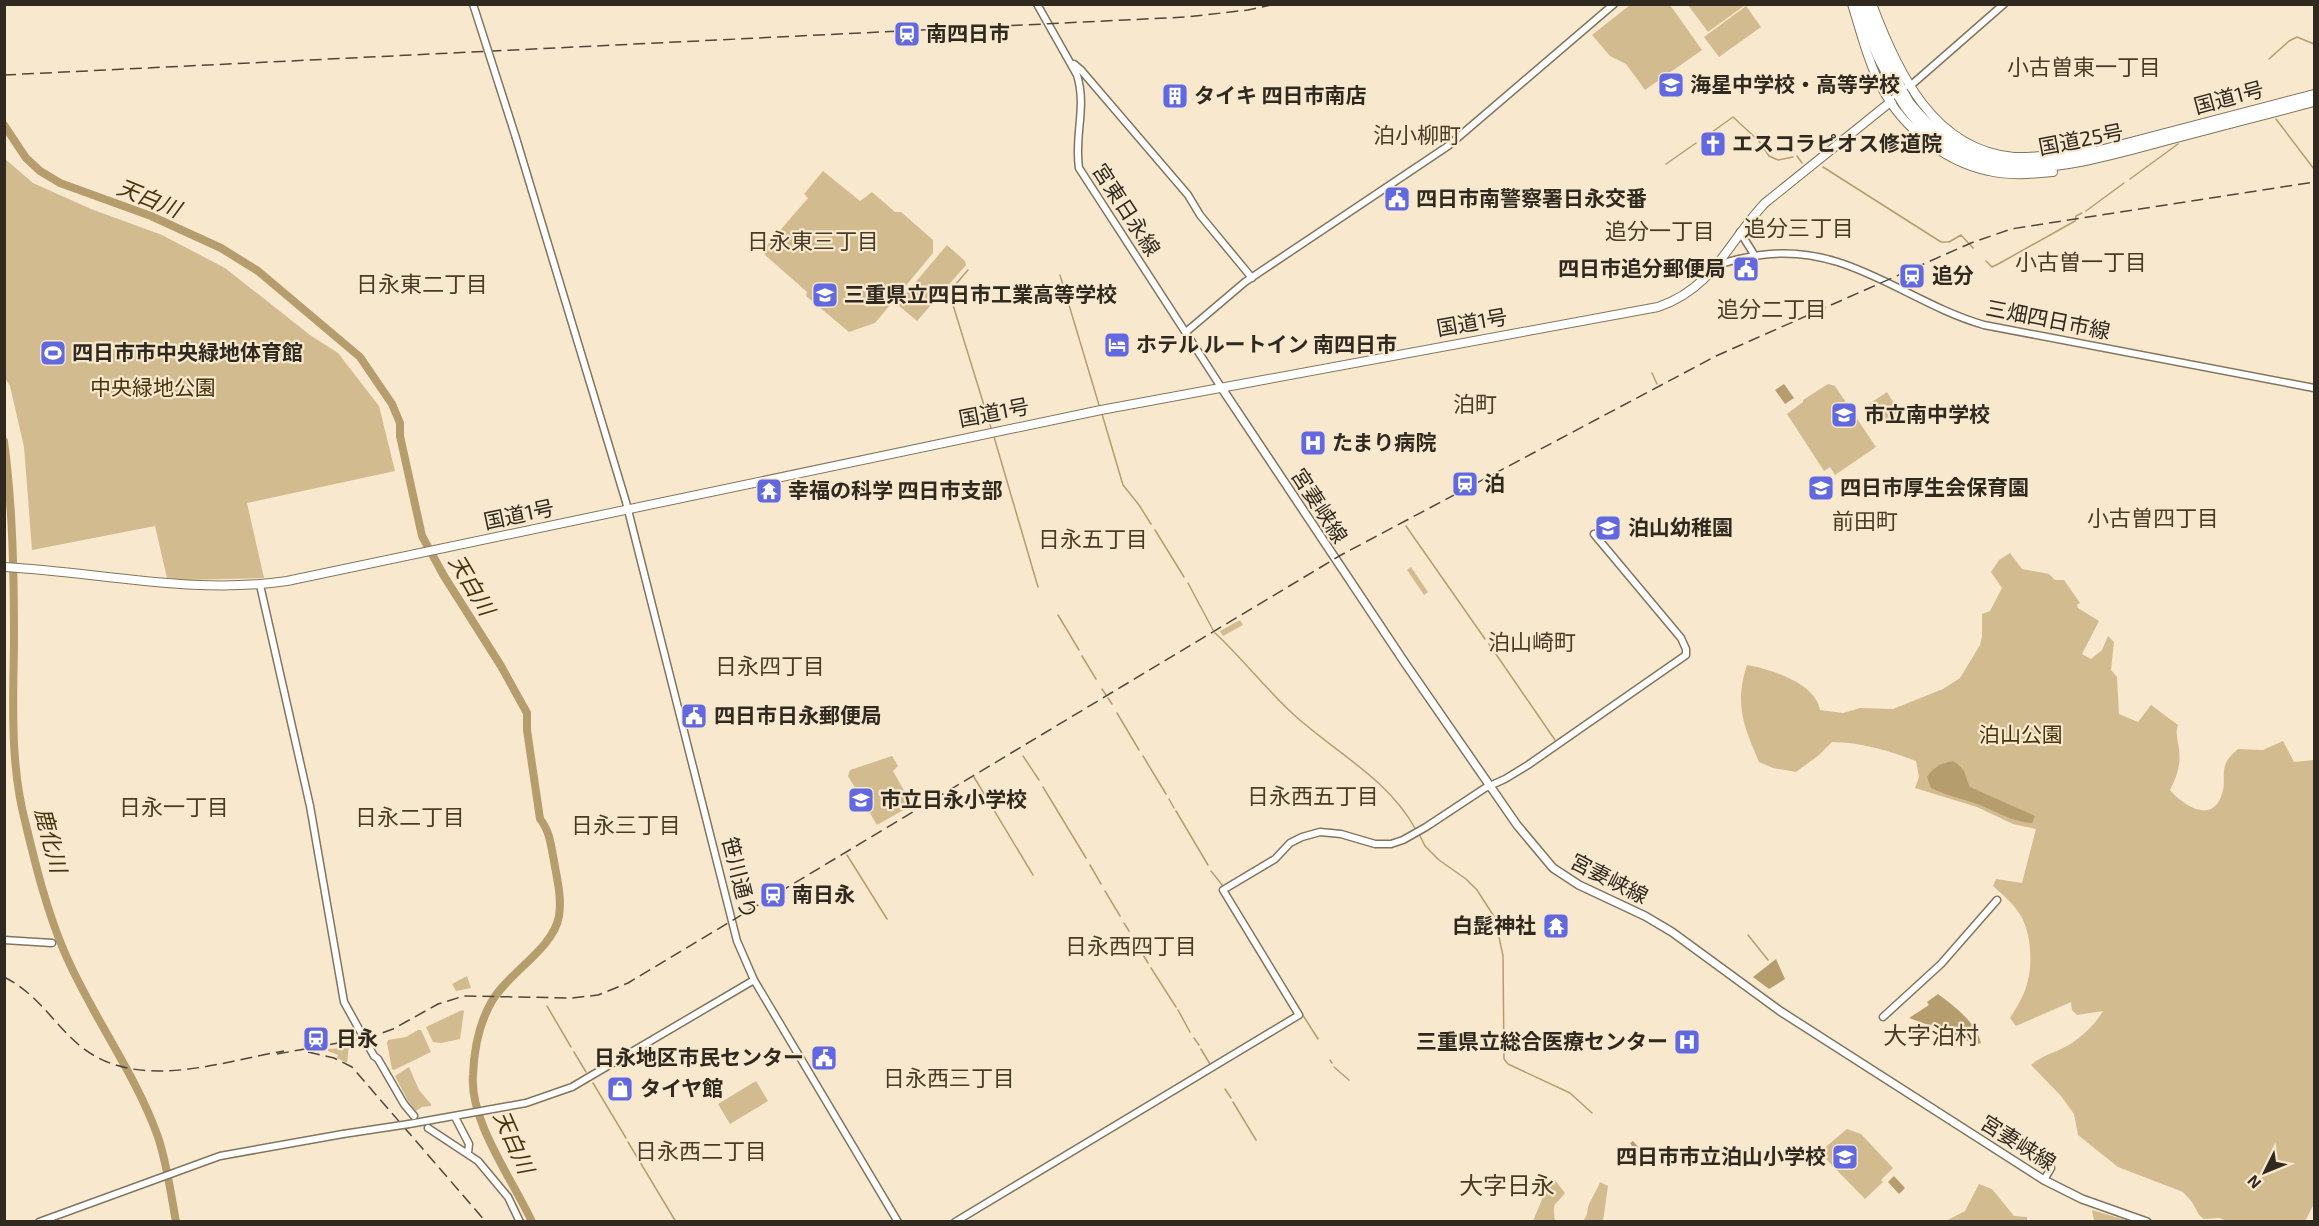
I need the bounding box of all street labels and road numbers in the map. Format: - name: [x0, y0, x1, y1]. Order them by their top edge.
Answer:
- street label: 国道1号: [2191, 75, 2266, 118]
- street label: 国道25号: [2036, 118, 2125, 159]
- street label: 宮東日永線: [1088, 158, 1166, 260]
- street label: 三畑四日市線: [1984, 294, 2113, 343]
- street label: 国道1号: [1434, 303, 1509, 340]
- street label: 国道1号: [956, 392, 1031, 431]
- street label: 宮妻峡線: [1287, 463, 1354, 547]
- street label: 国道1号: [481, 494, 556, 533]
- street label: 笹川通り: [718, 834, 763, 921]
- street label: 宮妻峡線: [1567, 847, 1653, 908]
- street label: 宮妻峡線: [1977, 1109, 2061, 1175]

